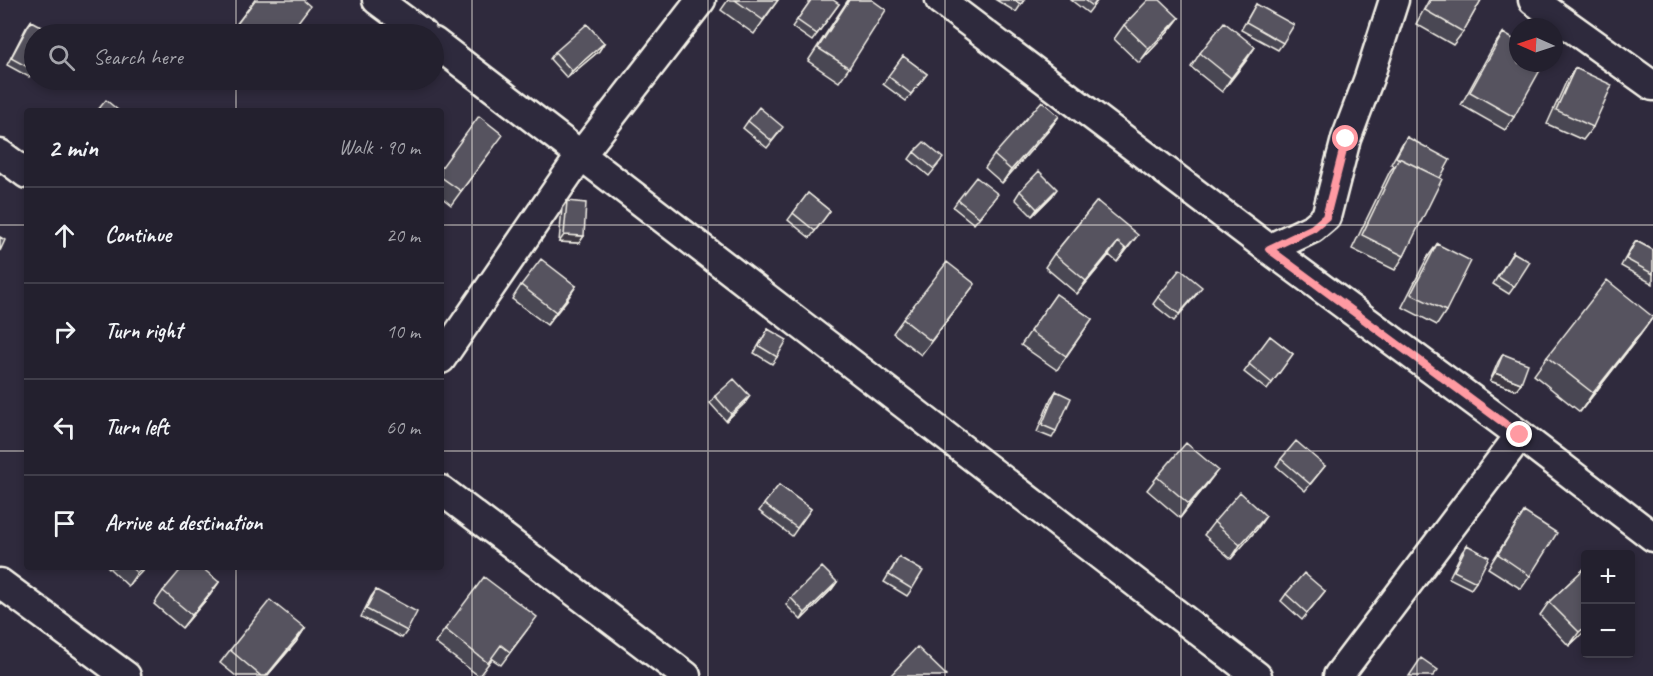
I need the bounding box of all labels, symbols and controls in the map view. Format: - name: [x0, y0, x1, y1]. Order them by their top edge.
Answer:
- north arrow: [1509, 18, 1563, 72]
- search box: [24, 24, 444, 90]
- icon: search: [45, 41, 78, 74]
- text: Search here: [93, 43, 183, 71]
- route start: [1332, 125, 1358, 151]
- text: 2 min: [48, 131, 98, 164]
- text: Walk · 90 m: [339, 135, 420, 160]
- icon: ahead: [48, 219, 81, 252]
- text: Continue: [105, 221, 171, 249]
- text: 20 m: [386, 223, 420, 248]
- icon: right: [48, 315, 81, 348]
- text: Turn right: [105, 317, 182, 345]
- text: 10 m: [386, 319, 420, 344]
- icon: left: [48, 411, 81, 444]
- text: Turn left: [105, 413, 169, 441]
- text: 60 m: [386, 415, 420, 440]
- route end: [1506, 421, 1532, 447]
- icon: arrive: [48, 507, 81, 540]
- text: Arrive at destination: [105, 509, 262, 537]
- map controls: [1581, 550, 1635, 658]
- button: +: [1581, 550, 1635, 604]
- button: −: [1581, 604, 1635, 658]

